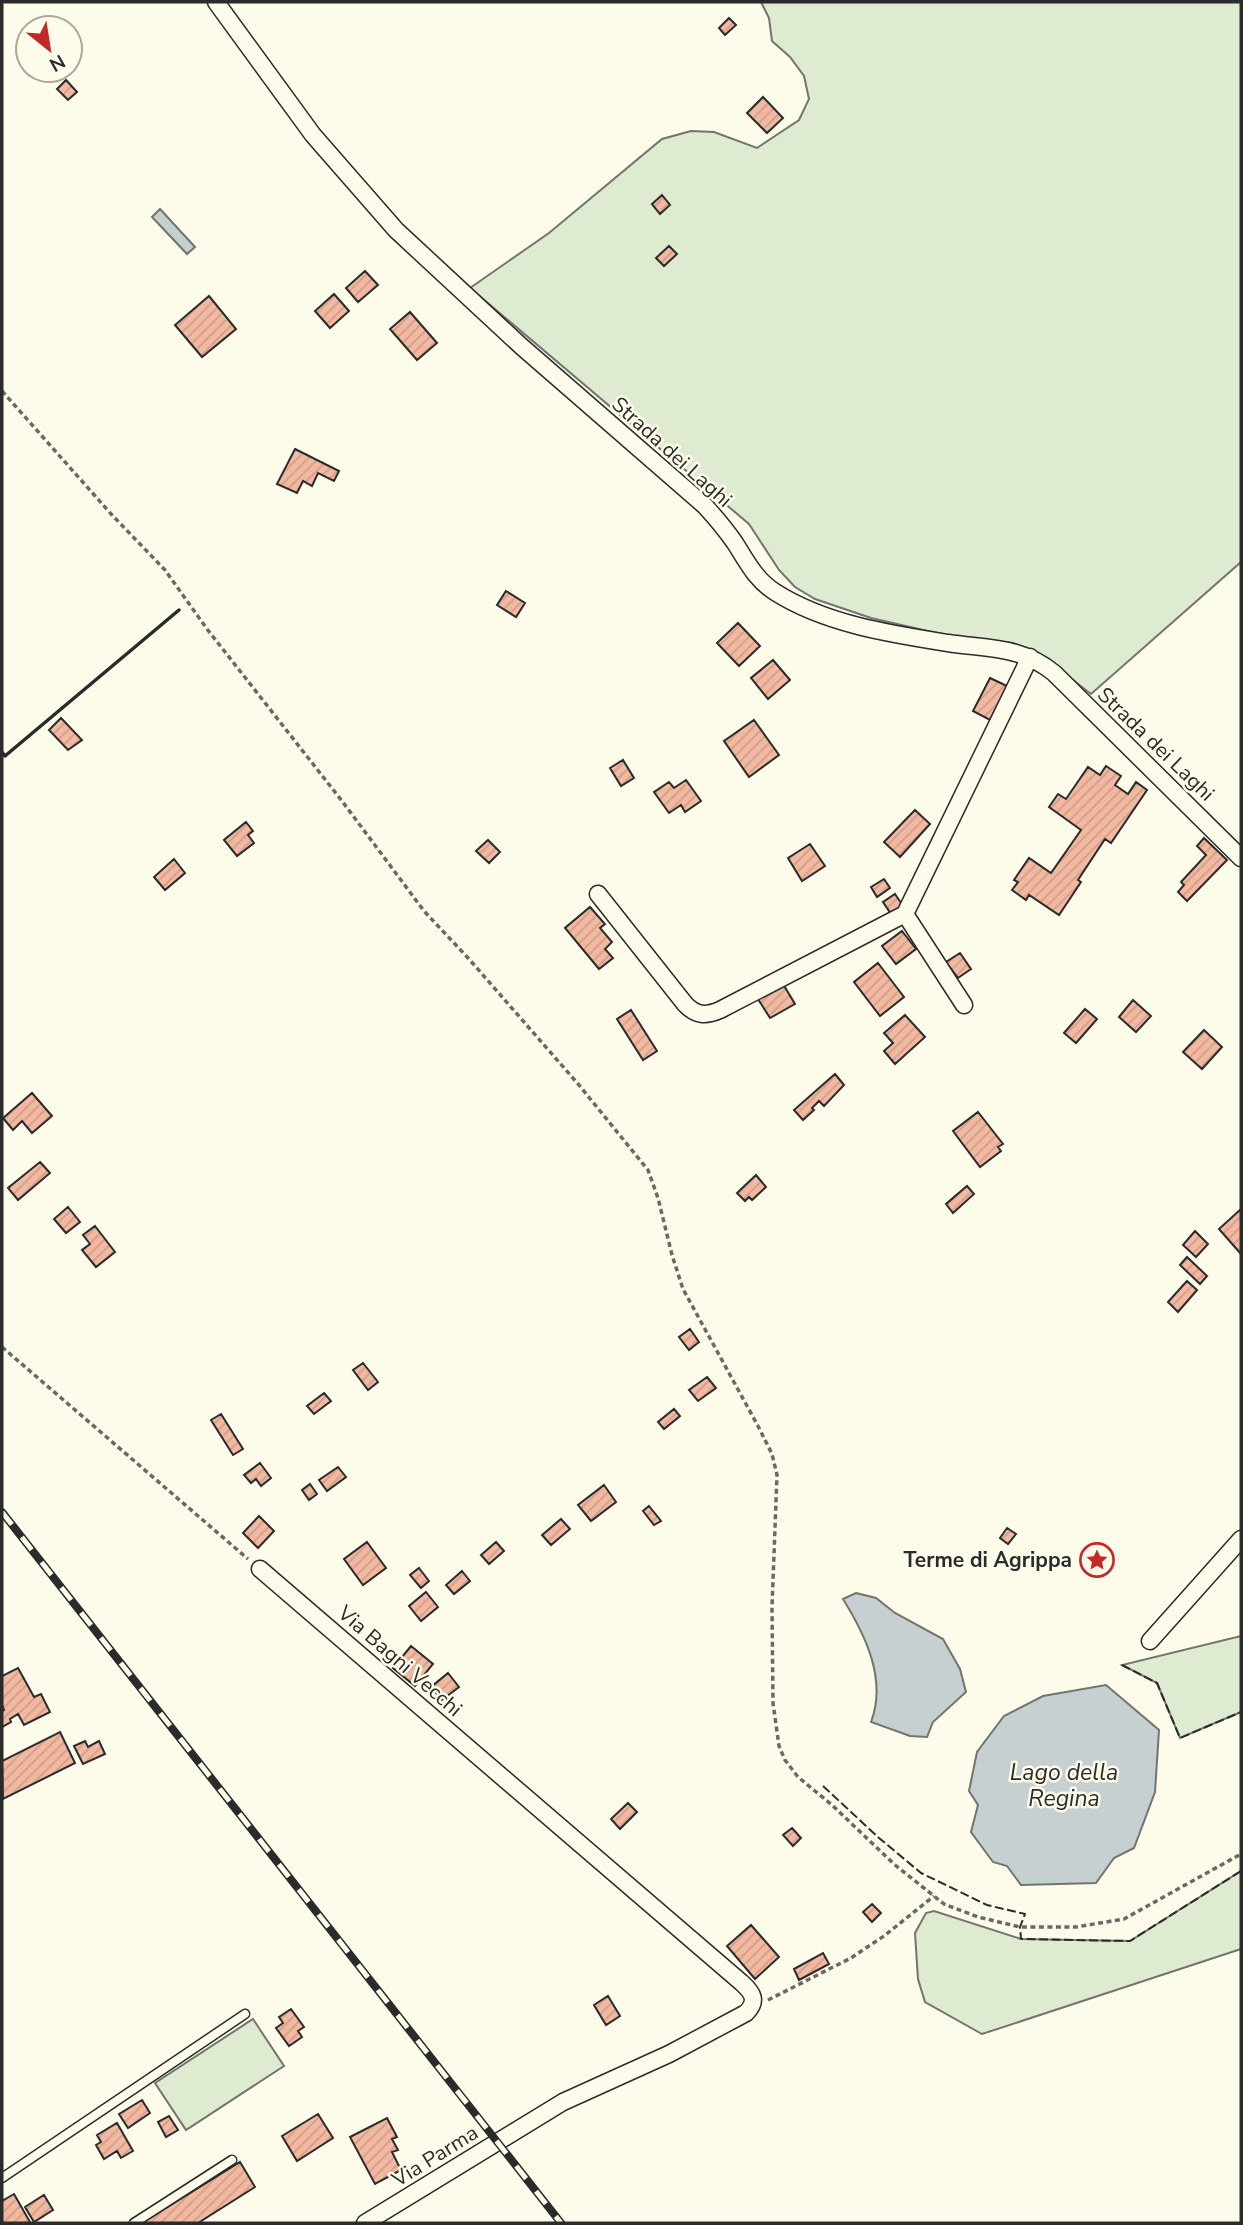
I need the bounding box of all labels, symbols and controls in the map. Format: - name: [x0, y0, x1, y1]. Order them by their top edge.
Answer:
- north arrow: [14, 14, 84, 84]
- text: N: [44, 48, 70, 78]
- street label: Strada dei Laghi: [606, 390, 738, 514]
- street label: Strada dei Laghi: [1091, 681, 1221, 807]
- place icon: Terme di Agrippa: [1078, 1541, 1116, 1579]
- place label: Terme di Agrippa: [903, 1546, 1072, 1574]
- street label: Via Bagni Vecchi: [331, 1599, 468, 1723]
- water label: Lago della Regina: [1010, 1757, 1118, 1814]
- street label: Via Parma: [386, 2119, 483, 2194]

